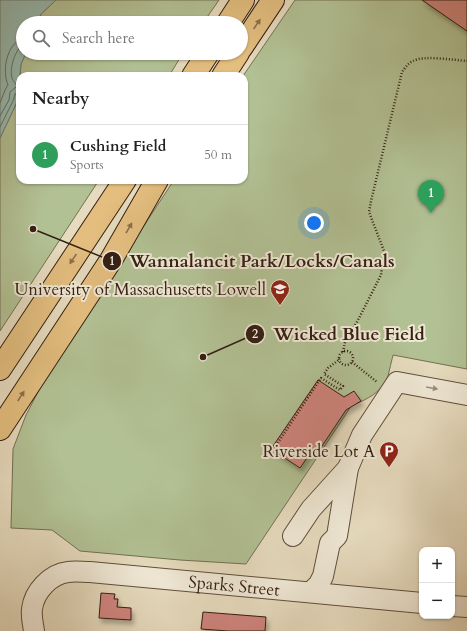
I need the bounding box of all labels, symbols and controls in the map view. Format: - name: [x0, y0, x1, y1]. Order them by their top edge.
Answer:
- search box: [16, 16, 248, 60]
- one-way arrow: [253, 19, 261, 29]
- icon: search: [30, 27, 52, 49]
- text: Search here: [62, 28, 135, 48]
- text: Nearby: [32, 87, 89, 110]
- text: Cushing Field: [70, 136, 166, 156]
- text: 1: [42, 146, 48, 164]
- text: 50 m: [204, 146, 232, 164]
- text: Sports: [70, 156, 104, 174]
- pin: 1: [418, 180, 444, 213]
- your location: [304, 213, 324, 233]
- one-way arrow: [126, 222, 133, 234]
- callout: Wannalancit Park/Locks/Canals: [102, 246, 403, 276]
- text: Wannalancit Park/Locks/Canals: [128, 249, 395, 274]
- text: 1: [109, 253, 115, 269]
- one-way arrow: [69, 254, 77, 265]
- place label: University of Massachusetts Lowell: [14, 278, 267, 301]
- school or university icon: University of Massachusetts Lowell: [269, 278, 291, 306]
- callout: Wicked Blue Field: [245, 319, 432, 349]
- text: Wicked Blue Field: [272, 322, 425, 347]
- text: 2: [252, 326, 258, 342]
- one-way arrow: [426, 386, 438, 392]
- one-way arrow: [18, 391, 25, 402]
- place label: Riverside Lot A: [263, 440, 376, 463]
- parking icon: Riverside Lot A: [378, 440, 400, 468]
- map controls: [419, 547, 455, 619]
- button: +: [419, 547, 455, 583]
- street label: Sparks Street: [187, 570, 281, 602]
- button: −: [419, 583, 455, 619]

